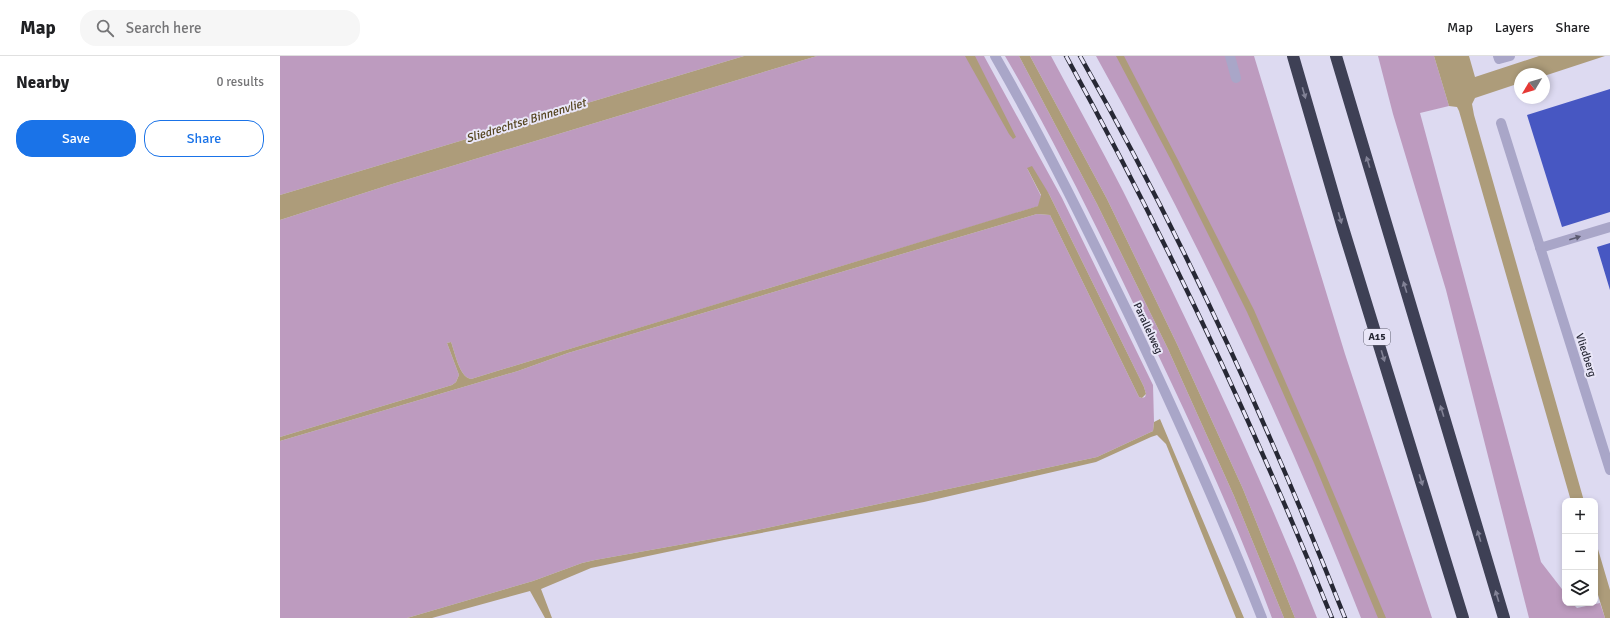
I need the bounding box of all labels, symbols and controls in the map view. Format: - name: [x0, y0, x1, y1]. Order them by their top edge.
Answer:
- search box: [80, 10, 360, 46]
- text: Map: [20, 16, 56, 40]
- icon: search: [94, 17, 116, 39]
- text: Search here: [126, 19, 201, 37]
- text: Map: [1447, 19, 1473, 36]
- text: Layers: [1495, 19, 1534, 36]
- text: Share: [1556, 19, 1590, 36]
- north arrow: [1514, 68, 1550, 104]
- text: Nearby: [16, 72, 69, 93]
- text: 0 results: [216, 74, 264, 90]
- one-way arrow: [1301, 88, 1307, 100]
- water label: Sliedrechtse Binnenvliet: [464, 95, 589, 146]
- button: Save: [16, 120, 136, 157]
- button: Share: [144, 120, 264, 157]
- one-way arrow: [1365, 156, 1371, 168]
- one-way arrow: [1337, 212, 1343, 224]
- one-way arrow: [1569, 235, 1581, 241]
- one-way arrow: [1402, 281, 1408, 293]
- street label: Parallelweg: [1130, 300, 1166, 356]
- road number: A15: [1364, 329, 1390, 345]
- street label: Vliedberg: [1573, 332, 1599, 379]
- one-way arrow: [1380, 350, 1386, 362]
- one-way arrow: [1439, 405, 1445, 417]
- one-way arrow: [1418, 474, 1424, 486]
- map controls: [1562, 498, 1598, 606]
- button: +: [1562, 498, 1598, 534]
- one-way arrow: [1476, 530, 1482, 542]
- button: −: [1562, 534, 1598, 570]
- button: layers: [1562, 570, 1598, 606]
- one-way arrow: [1494, 589, 1500, 601]

